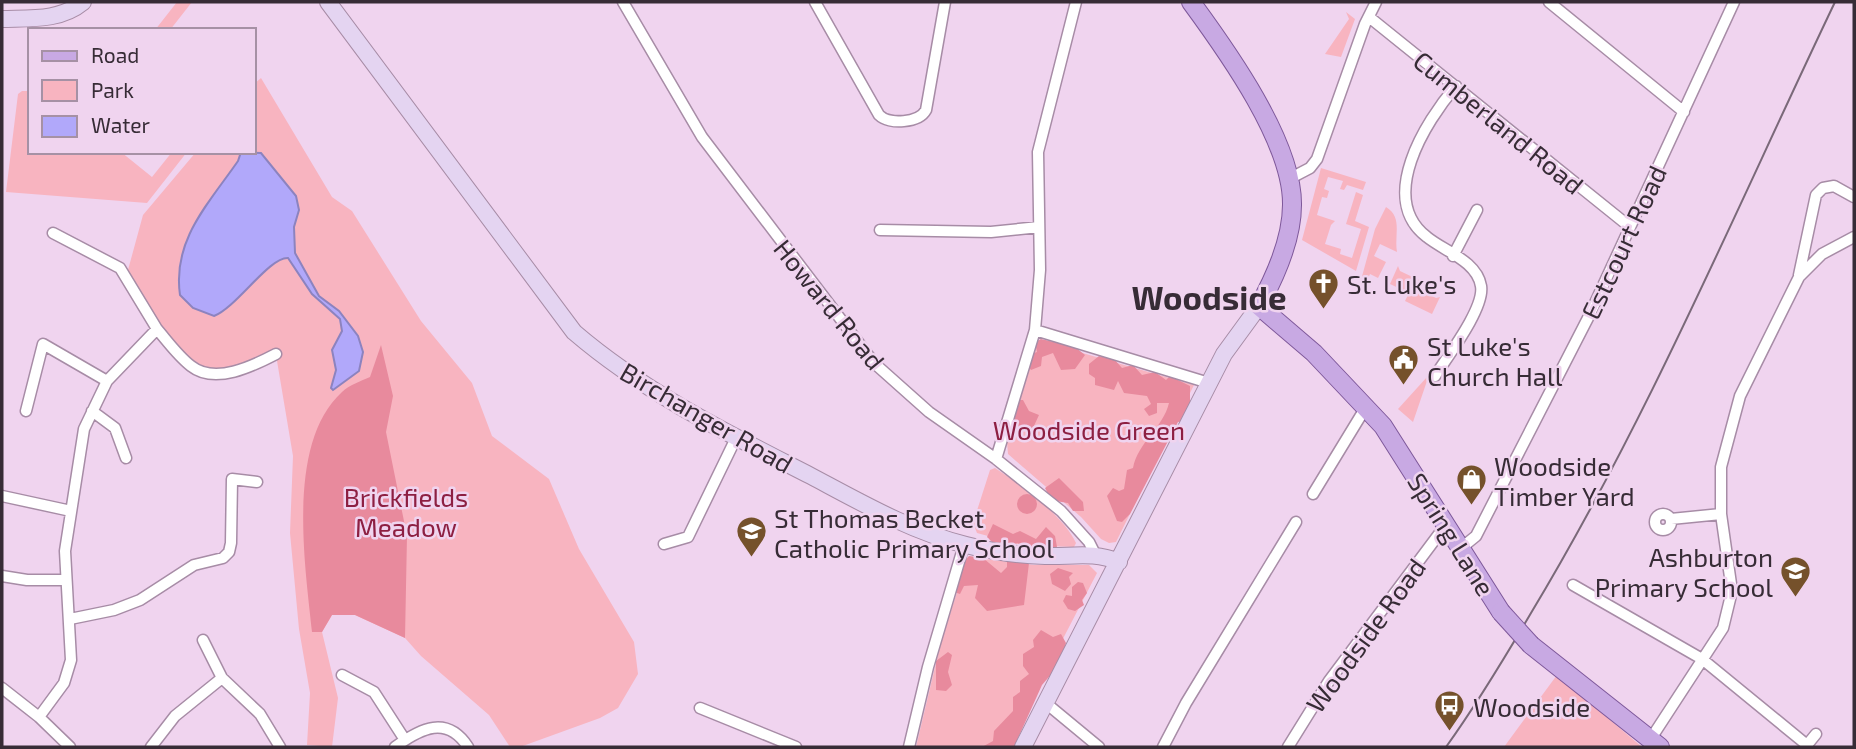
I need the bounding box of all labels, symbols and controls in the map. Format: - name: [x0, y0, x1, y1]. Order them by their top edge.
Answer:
- legend: [28, 28, 256, 154]
- text: Road: [91, 42, 139, 67]
- street label: Cumberland Road: [1408, 44, 1590, 200]
- text: Park: [91, 77, 134, 102]
- text: Water: [91, 112, 150, 137]
- street label: Estcourt Road: [1574, 160, 1672, 324]
- street label: Howard Road: [768, 233, 892, 375]
- church icon: St. Luke's: [1307, 266, 1341, 310]
- place label: St. Luke's: [1347, 268, 1457, 299]
- district label: Woodside: [1131, 277, 1287, 317]
- place label: St Luke's Church Hall: [1427, 330, 1563, 391]
- public building icon: St Luke's Church Hall: [1387, 343, 1421, 387]
- street label: Birchanger Road: [615, 355, 799, 479]
- park label: Woodside Green: [993, 414, 1185, 445]
- place label: Woodside Timber Yard: [1494, 450, 1635, 511]
- shop icon: Woodside Timber Yard: [1454, 463, 1488, 507]
- street label: Spring Lane: [1402, 467, 1502, 601]
- park label: Brickfields Meadow: [344, 481, 468, 542]
- place label: St Thomas Becket Catholic Primary School: [774, 502, 1054, 563]
- school or university icon: St Thomas Becket Catholic Primary School: [734, 515, 768, 559]
- place label: Ashburton Primary School: [1595, 541, 1773, 602]
- street label: Woodside Road: [1299, 552, 1431, 718]
- school or university icon: Ashburton Primary School: [1779, 554, 1813, 598]
- bus stop icon: Woodside: [1433, 689, 1467, 733]
- place label: Woodside: [1473, 691, 1590, 722]

